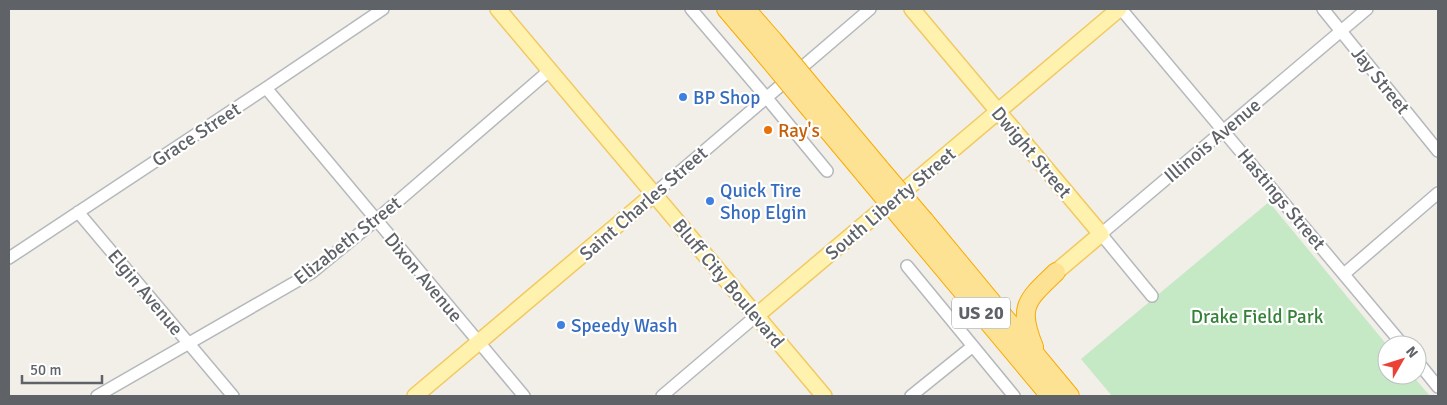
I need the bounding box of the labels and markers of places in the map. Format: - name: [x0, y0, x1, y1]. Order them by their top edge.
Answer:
- place label: BP Shop: [693, 86, 760, 110]
- marker: BP Shop: [677, 91, 689, 103]
- place label: Ray's: [778, 119, 820, 143]
- marker: Ray's: [762, 124, 774, 136]
- place label: Quick Tire Shop Elgin: [720, 179, 807, 225]
- marker: Quick Tire Shop Elgin: [704, 195, 716, 207]
- place label: Speedy Wash: [571, 314, 678, 338]
- marker: Speedy Wash: [555, 319, 567, 331]

